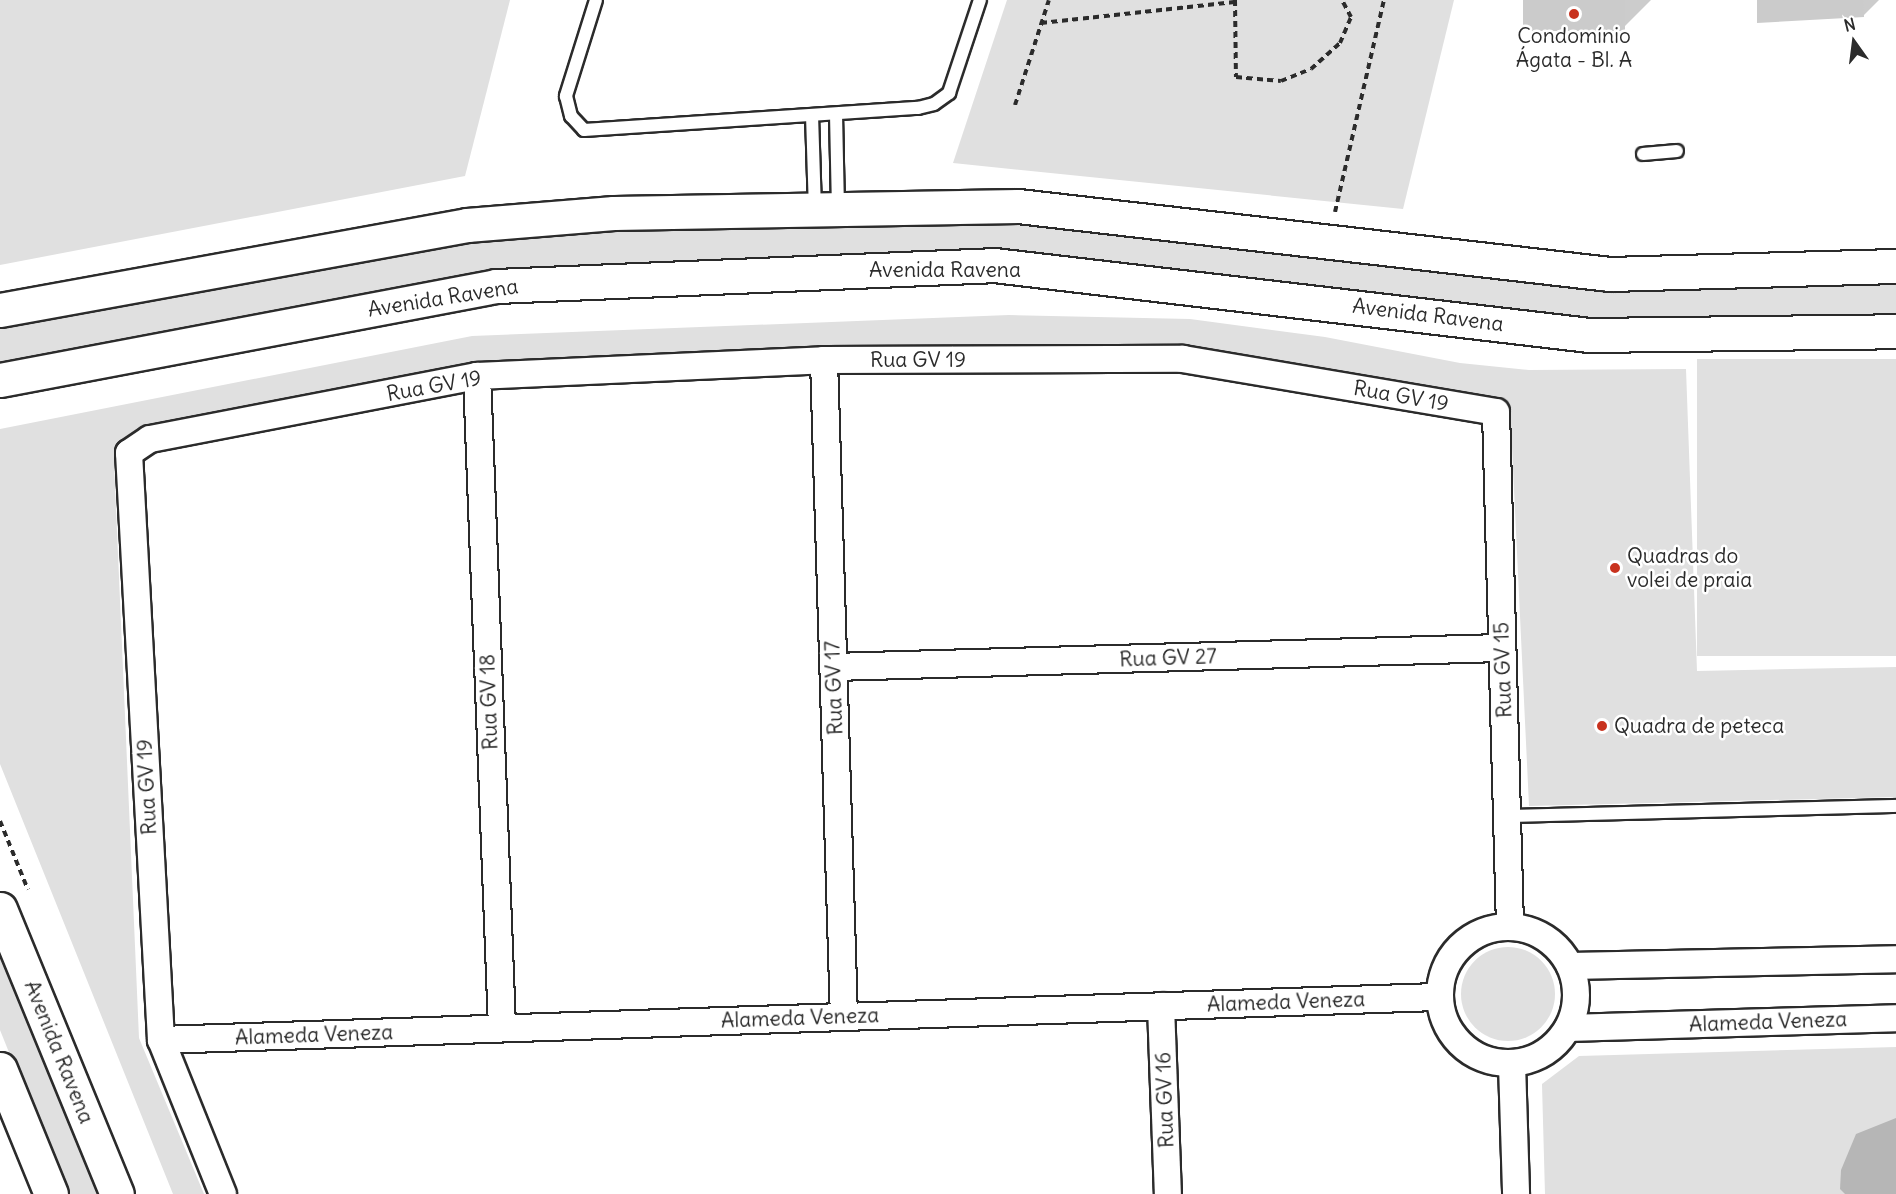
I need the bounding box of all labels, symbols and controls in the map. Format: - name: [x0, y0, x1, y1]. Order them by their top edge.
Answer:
- marker: Condomínio Ágata - Bl. A: [1567, 7, 1581, 21]
- north arrow: [1824, 12, 1884, 72]
- text: N: [1842, 13, 1857, 36]
- place label: Condomínio Ágata - Bl. A: [1516, 23, 1632, 73]
- street label: Avenida Ravena: [869, 257, 1021, 283]
- street label: Avenida Ravena: [366, 274, 520, 322]
- street label: Avenida Ravena: [1351, 293, 1505, 337]
- street label: Rua GV 19: [870, 347, 966, 373]
- street label: Rua GV 19: [384, 365, 484, 407]
- street label: Rua GV 19: [1351, 375, 1451, 417]
- place label: Quadras do volei de praia: [1627, 543, 1752, 593]
- marker: Quadras do volei de praia: [1608, 561, 1622, 575]
- street label: Rua GV 15: [1489, 622, 1517, 718]
- street label: Rua GV 17: [820, 640, 848, 736]
- street label: Rua GV 27: [1119, 644, 1217, 672]
- street label: Rua GV 18: [475, 654, 503, 750]
- place label: Quadra de peteca: [1614, 713, 1784, 739]
- marker: Quadra de peteca: [1595, 719, 1609, 733]
- street label: Rua GV 19: [132, 738, 162, 836]
- street label: Avenida Ravena: [19, 977, 99, 1127]
- street label: Alameda Veneza: [1206, 987, 1366, 1017]
- street label: Alameda Veneza: [720, 1003, 880, 1033]
- street label: Alameda Veneza: [1688, 1007, 1848, 1037]
- street label: Alameda Veneza: [234, 1020, 394, 1050]
- street label: Rua GV 16: [1151, 1052, 1179, 1148]

